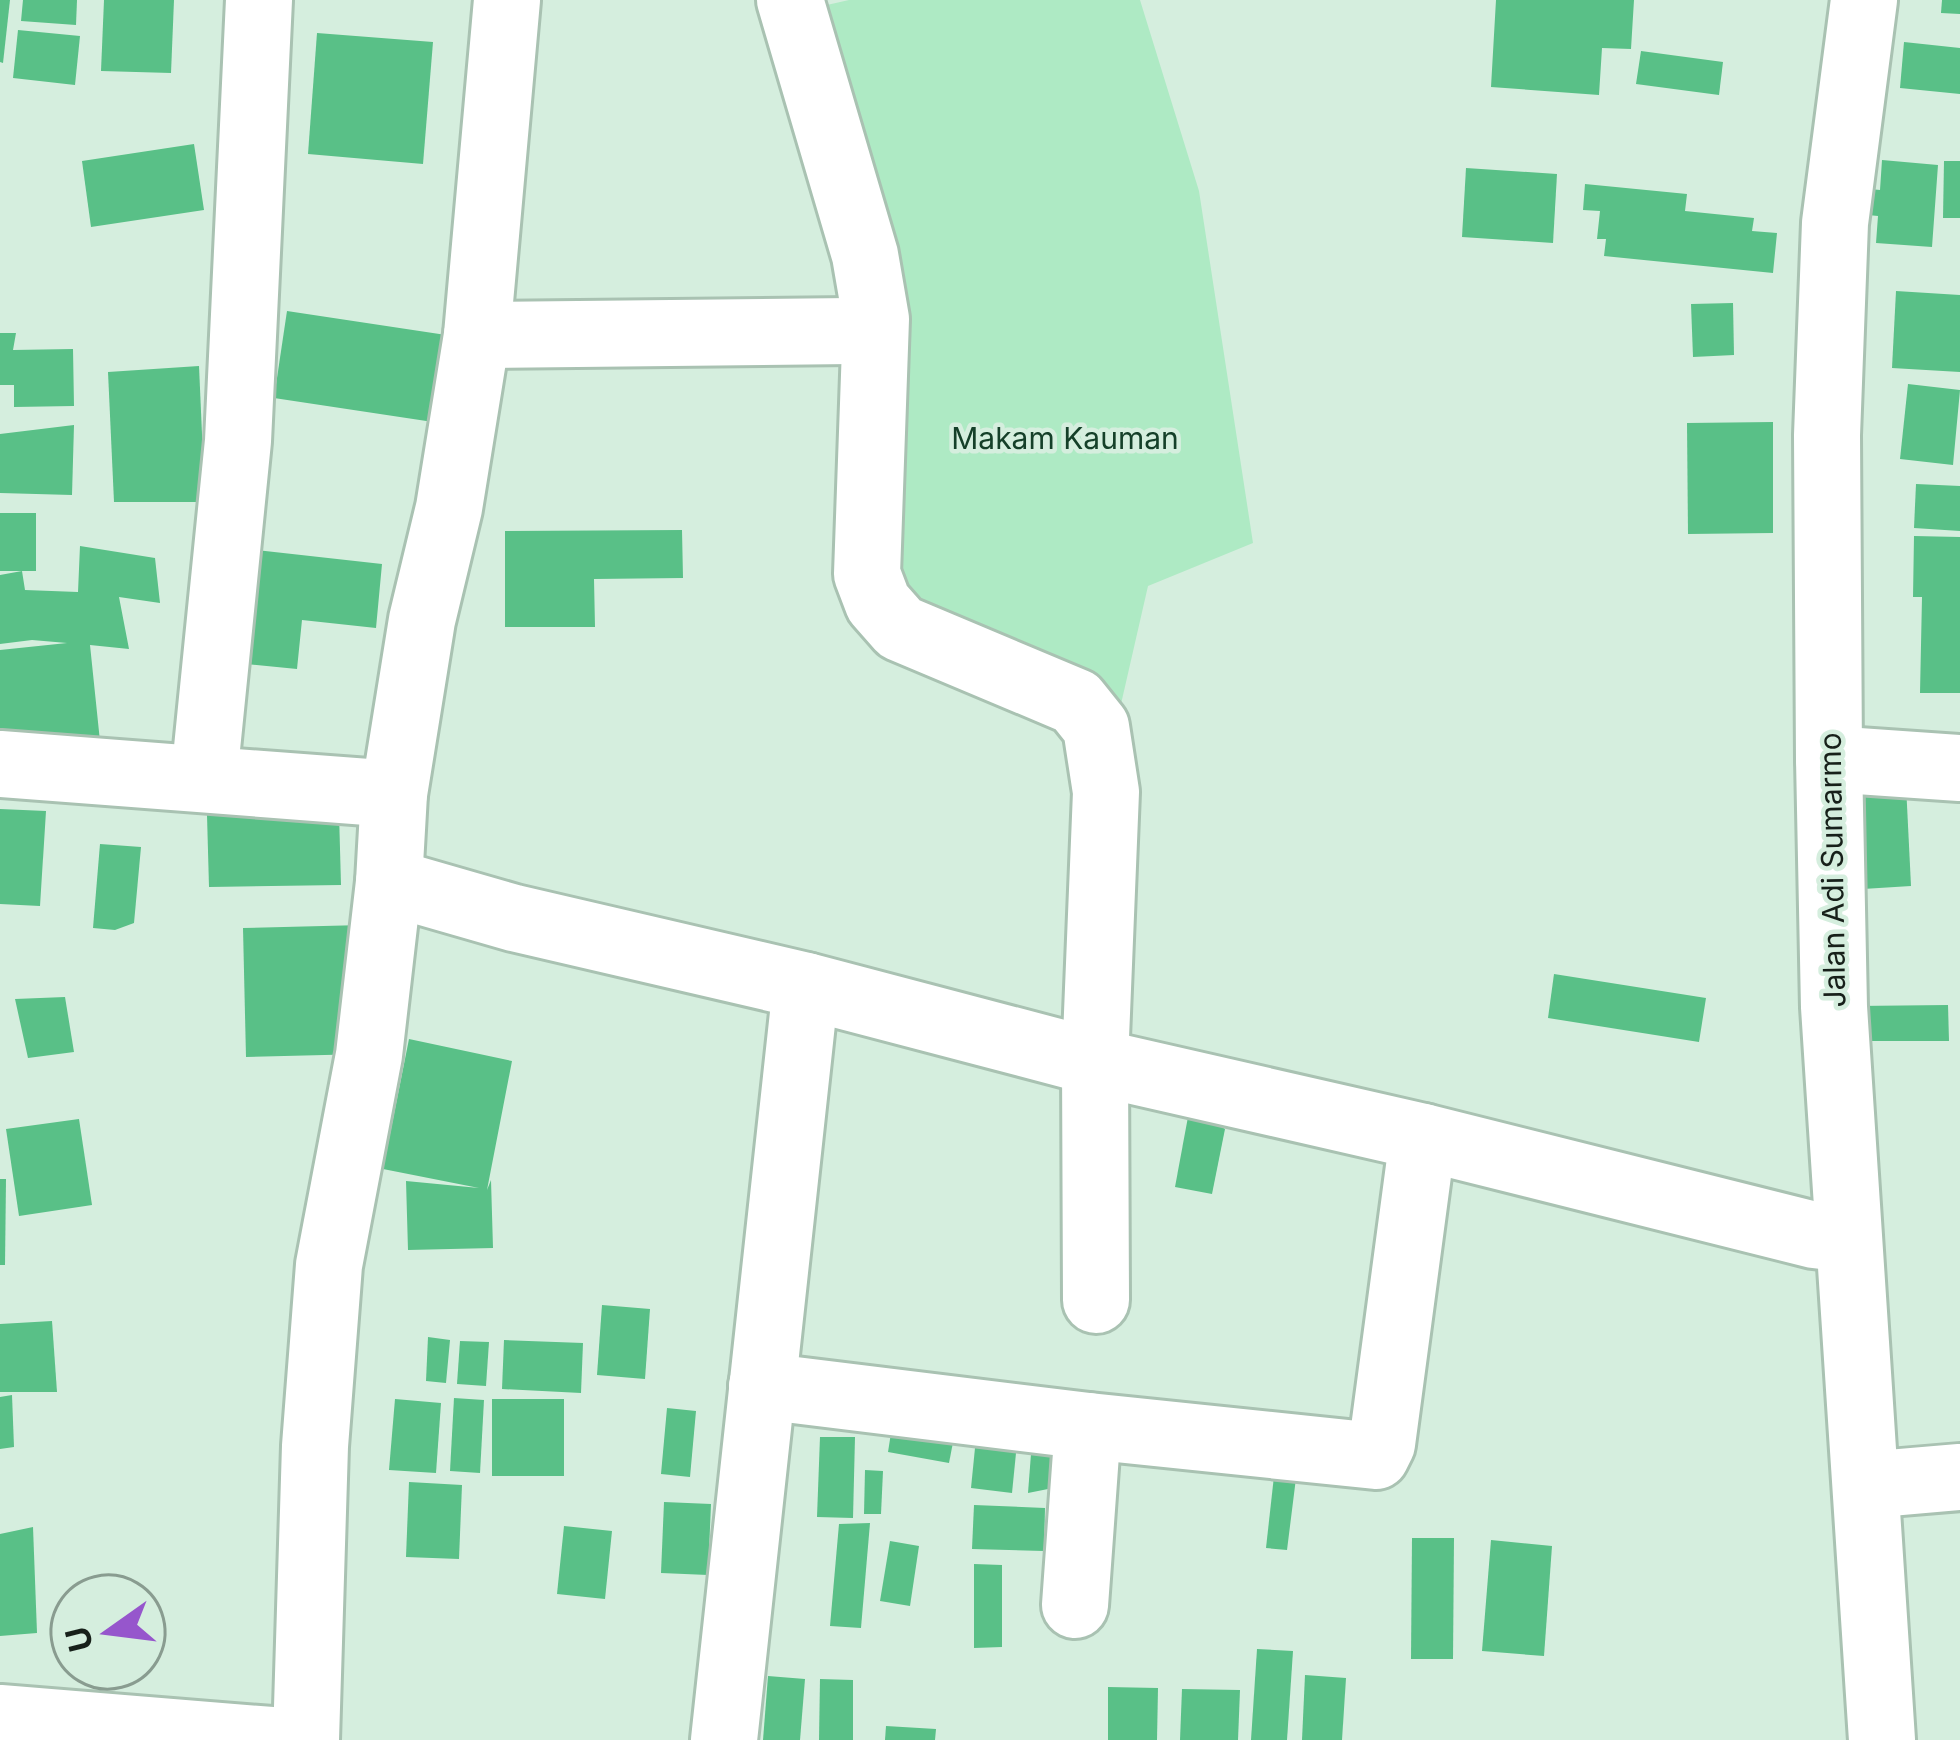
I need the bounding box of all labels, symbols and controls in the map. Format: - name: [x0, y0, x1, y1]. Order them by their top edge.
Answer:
- park label: Makam Kauman: [951, 420, 1179, 456]
- street label: Jalan Adi Sumarmo: [1812, 732, 1852, 1008]
- north arrow: [48, 1572, 168, 1692]
- text: U: [57, 1623, 101, 1656]

